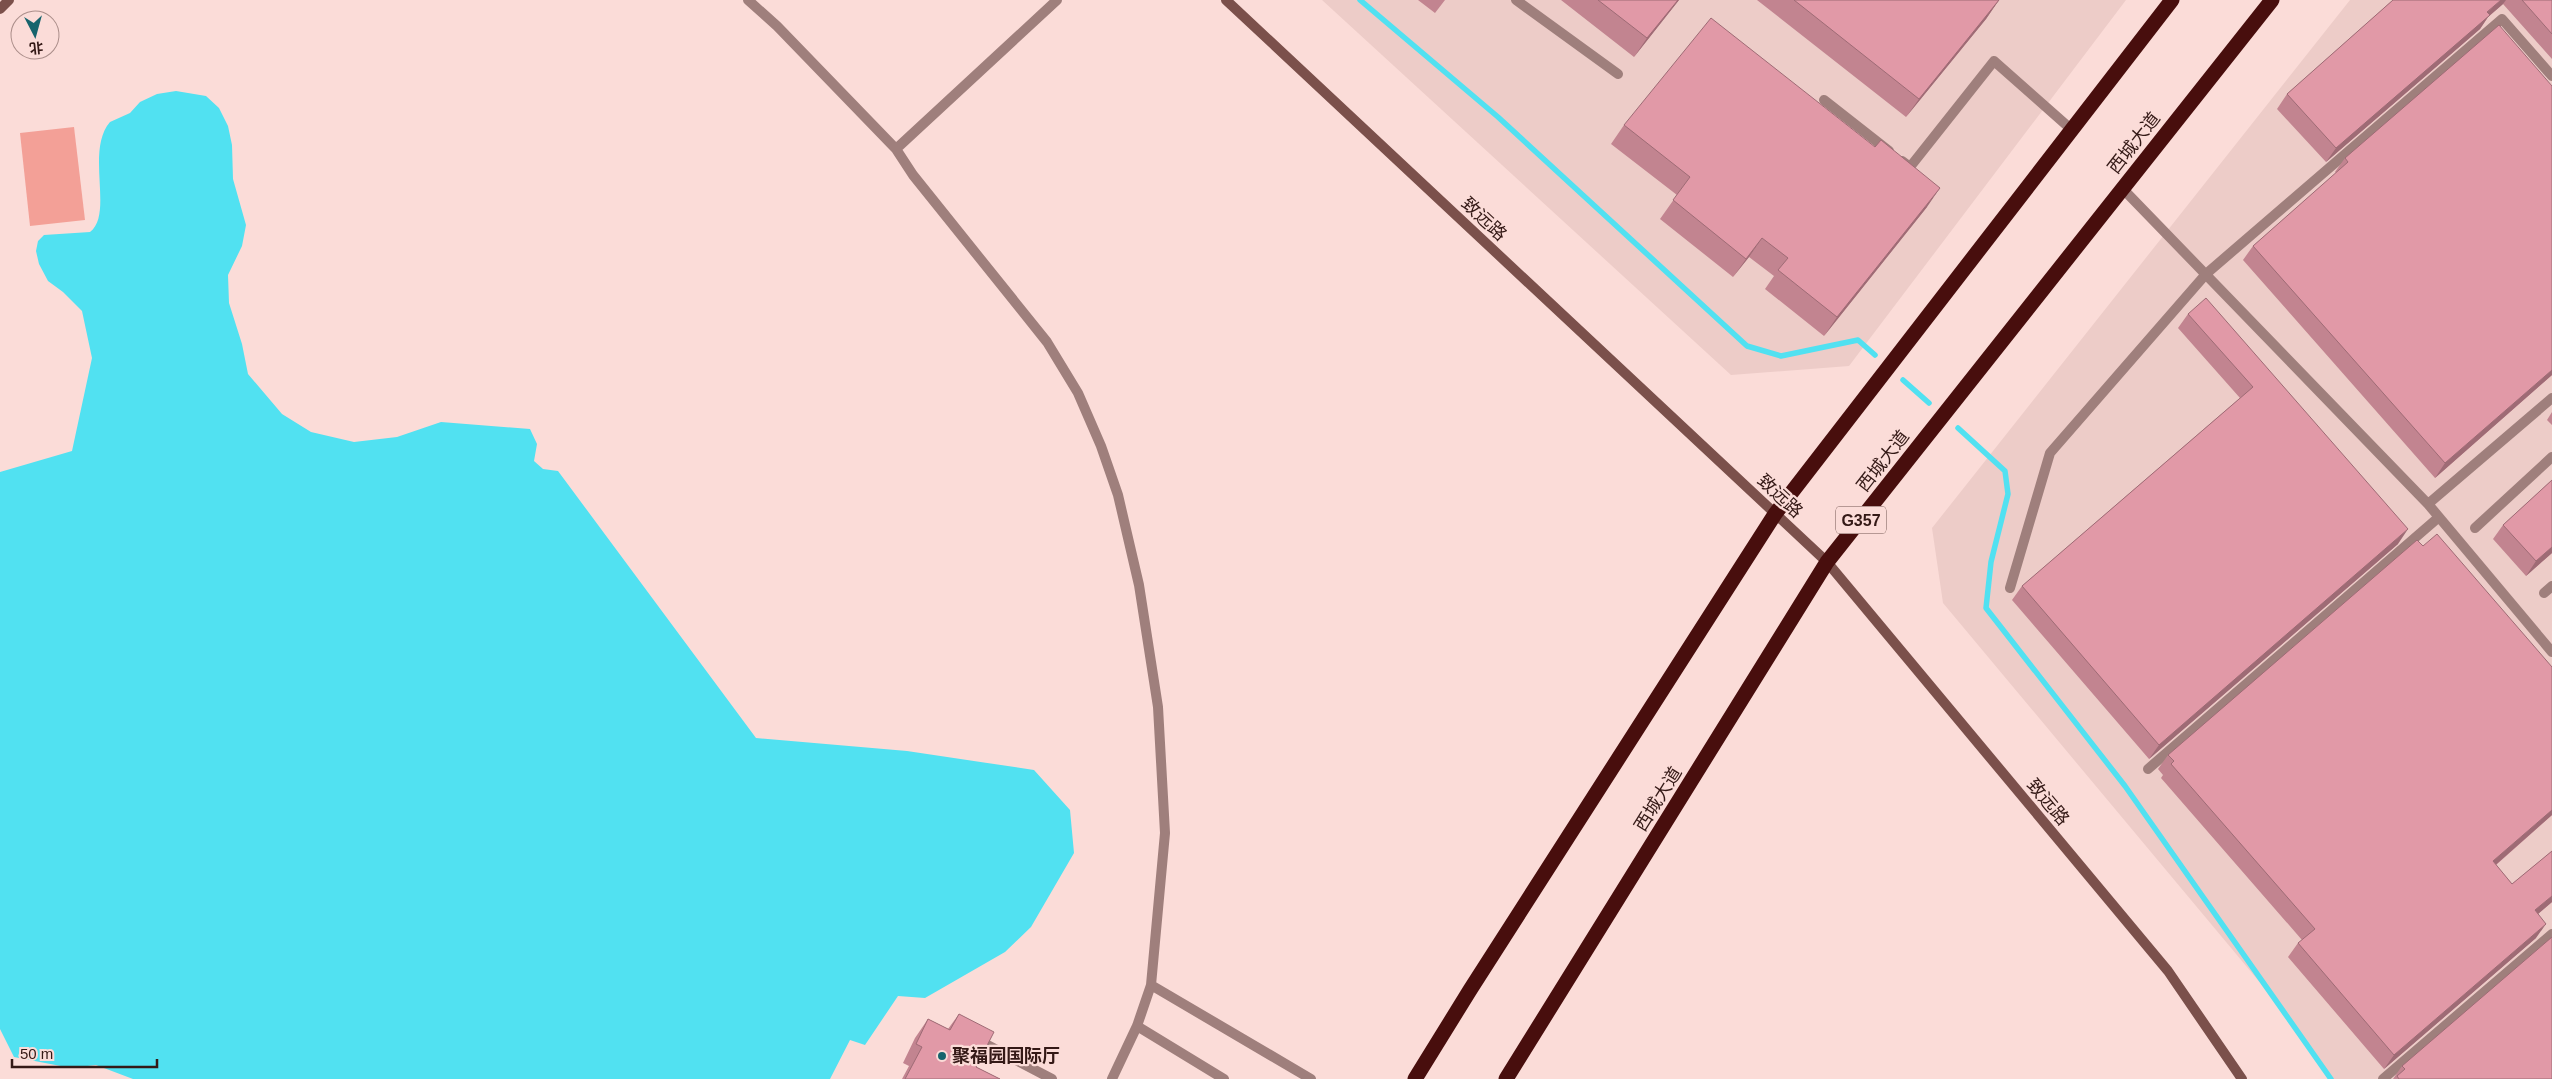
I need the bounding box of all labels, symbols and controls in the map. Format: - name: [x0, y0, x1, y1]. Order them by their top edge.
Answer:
- north arrow: [10, 10, 60, 60]
- text: 北: [29, 39, 44, 57]
- street label: 西城大道: [2104, 108, 2164, 178]
- street label: 致远路: [1457, 193, 1511, 245]
- street label: 西城大道: [1853, 426, 1913, 496]
- street label: 致远路: [1753, 470, 1807, 522]
- road number: G357: [1836, 506, 1886, 534]
- street label: 西城大道: [1630, 763, 1686, 835]
- street label: 致远路: [2023, 775, 2073, 829]
- scale bar: [12, 1036, 158, 1068]
- text: 50 m: [20, 1045, 53, 1062]
- place label: 聚福园国际厅: [952, 1046, 1060, 1066]
- marker: 聚福园国际厅: [936, 1050, 948, 1062]

